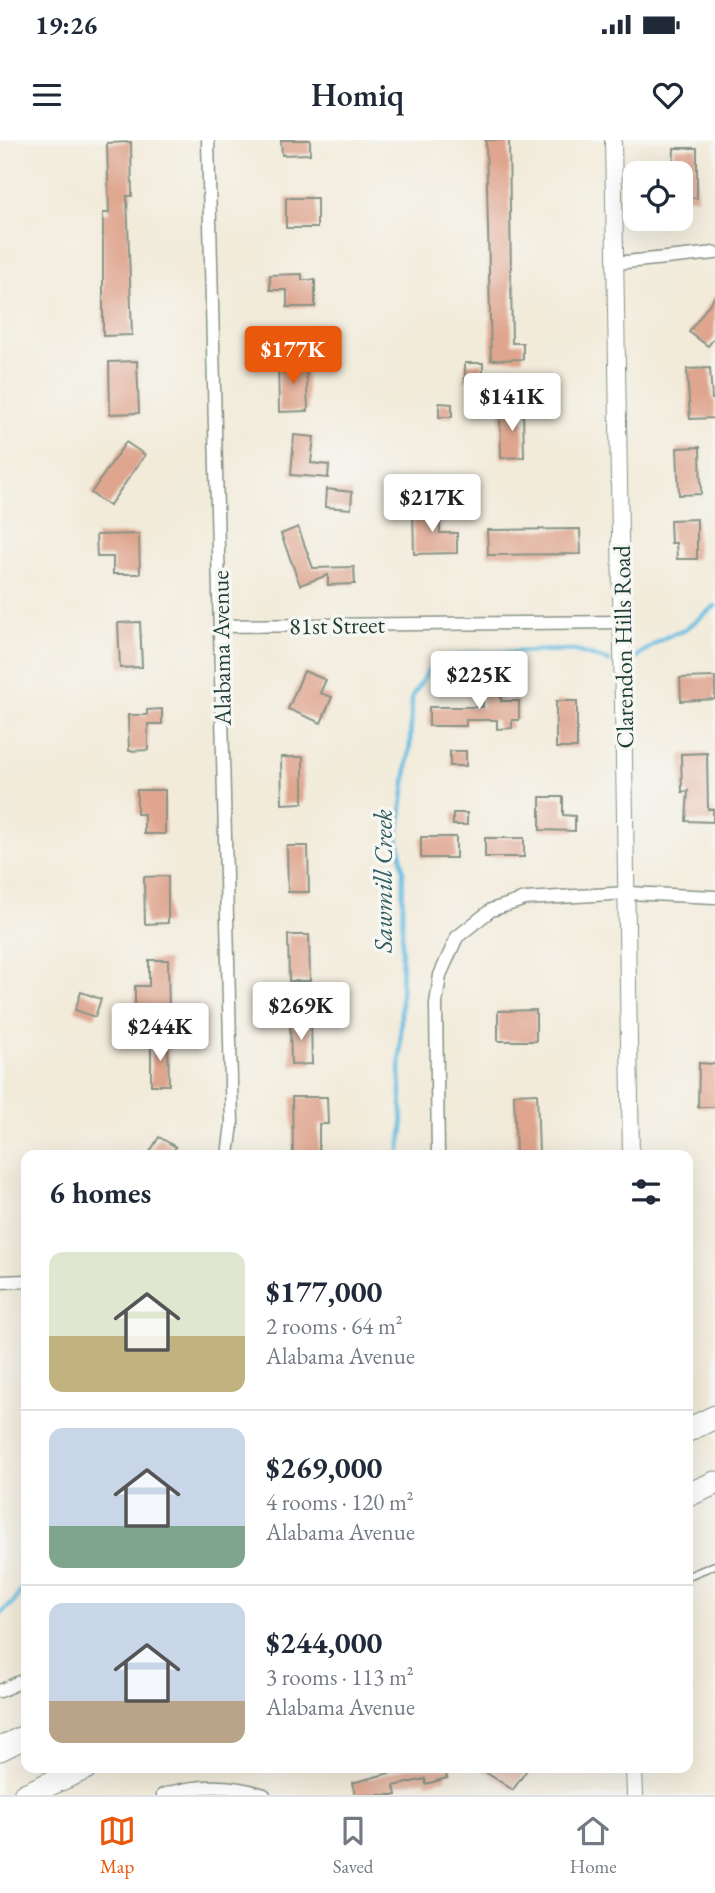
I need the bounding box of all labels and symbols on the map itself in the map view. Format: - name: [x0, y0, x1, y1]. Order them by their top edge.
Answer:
- pin: $177K: [244, 327, 342, 386]
- pin: $141K: [463, 373, 561, 433]
- pin: $217K: [383, 474, 481, 534]
- street label: Clarendon Hills Road: [606, 544, 640, 749]
- street label: Alabama Avenue: [204, 570, 238, 727]
- street label: 81st Street: [289, 609, 386, 641]
- pin: $225K: [430, 652, 528, 711]
- water label: Sawmill Creek: [366, 809, 400, 954]
- pin: $269K: [252, 982, 350, 1042]
- pin: $244K: [111, 1004, 209, 1063]

